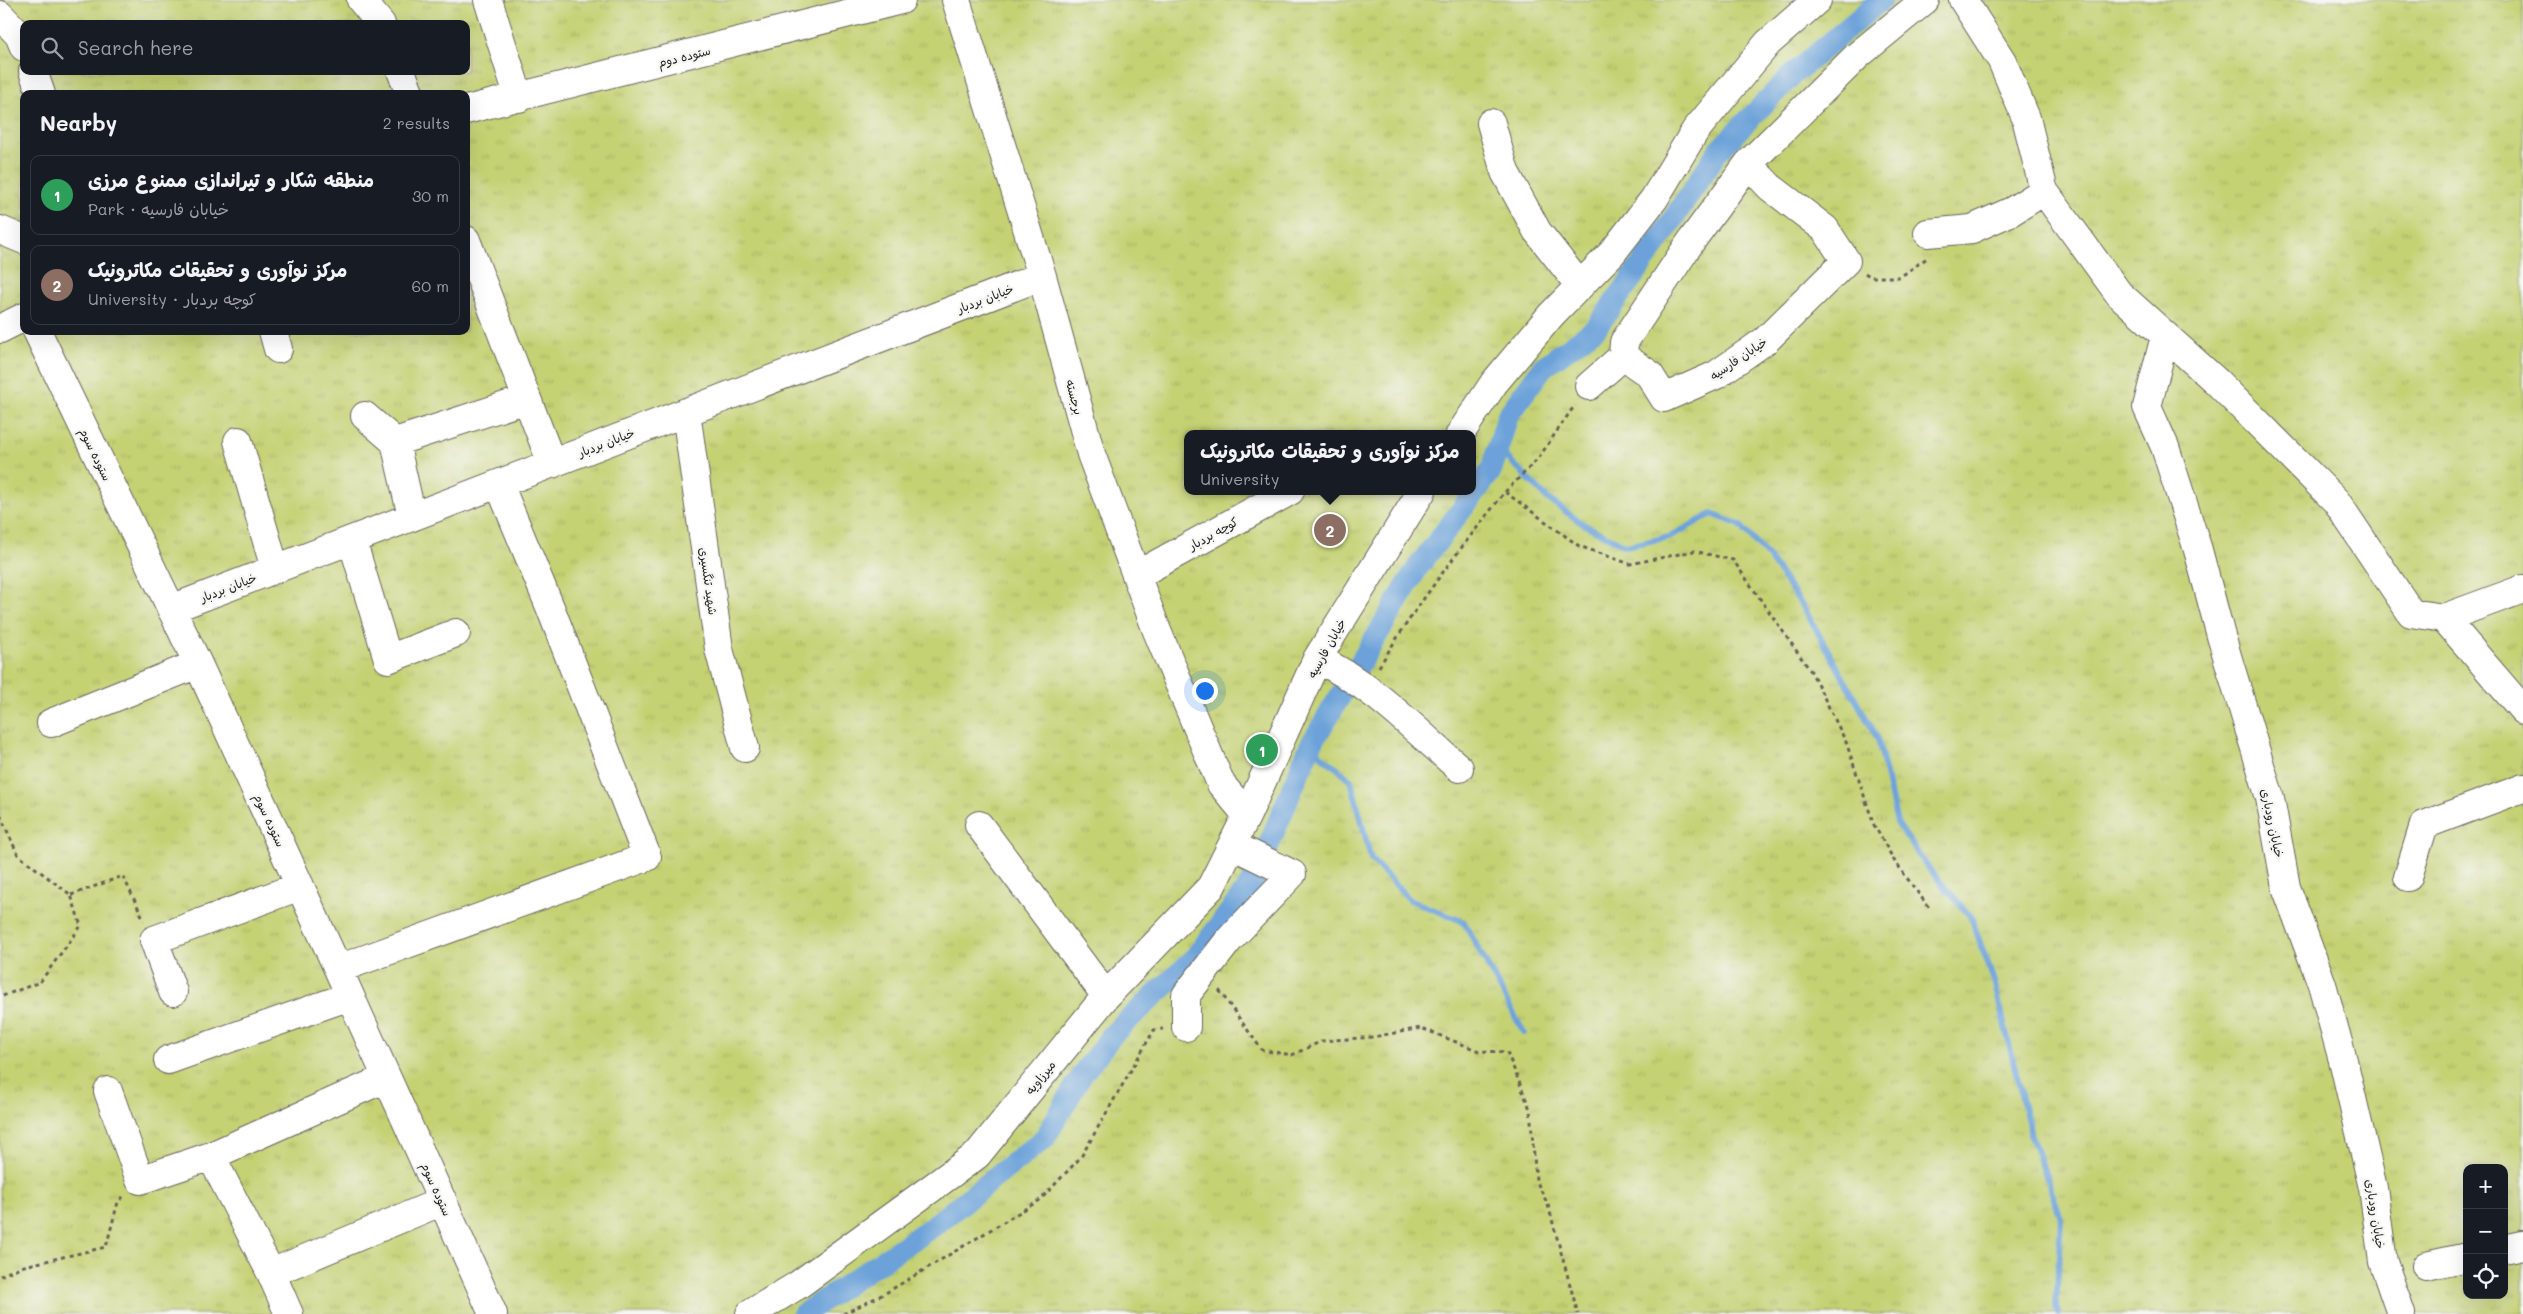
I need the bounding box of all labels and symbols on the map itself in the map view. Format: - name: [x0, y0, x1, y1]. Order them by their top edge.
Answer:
- street label: ستوده دوم: [656, 42, 712, 72]
- street label: خیابان بردبار: [954, 280, 1016, 317]
- street label: خیابان فارسیه: [1706, 333, 1770, 384]
- street label: برجسته: [1062, 378, 1087, 417]
- street label: خیابان بردبار: [575, 424, 637, 461]
- street label: ستوده سوم: [75, 425, 116, 484]
- pin: 2: [1314, 511, 1346, 549]
- street label: کوچه بردبار: [1185, 513, 1241, 554]
- street label: شهید تنگسیری: [696, 546, 722, 616]
- street label: خیابان بردبار: [197, 569, 259, 606]
- street label: خیابان فارسیه: [1303, 615, 1350, 681]
- your location: [1192, 678, 1218, 704]
- pin: 1: [1246, 731, 1278, 769]
- street label: خیابان رودباری: [2257, 787, 2288, 859]
- street label: ستوده سوم: [249, 791, 289, 850]
- street label: میرزاویه: [1021, 1057, 1059, 1098]
- street label: ستوده سوم: [416, 1160, 456, 1219]
- street label: خیابان رودباری: [2362, 1178, 2389, 1250]

